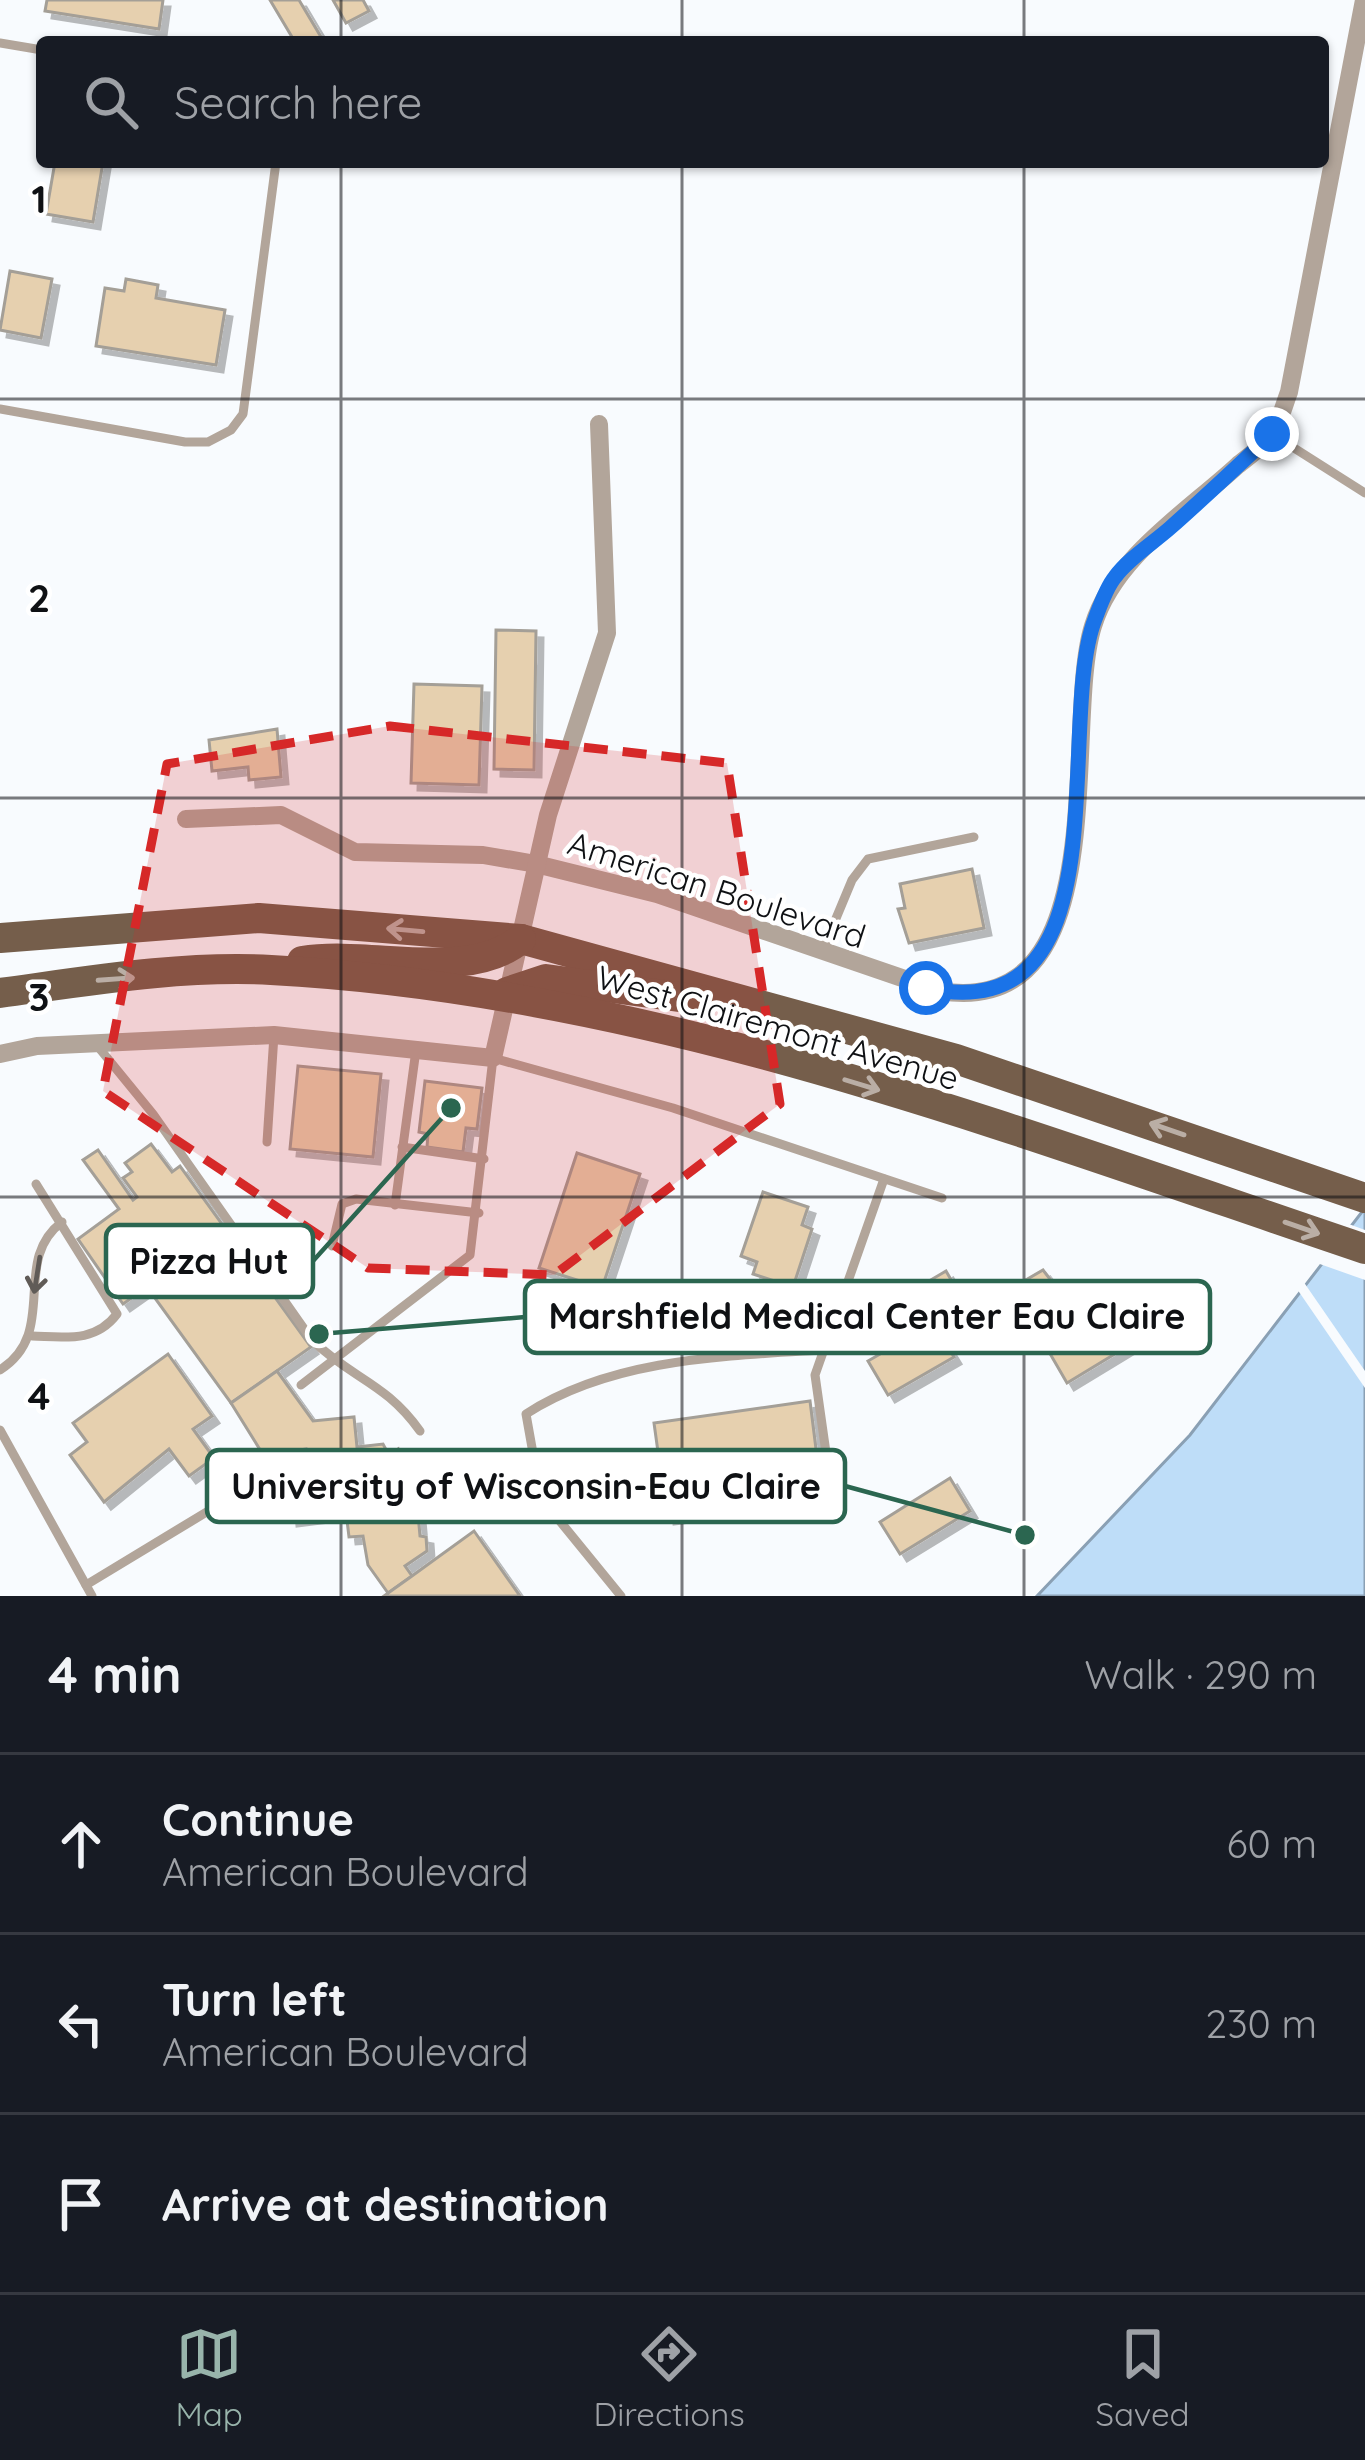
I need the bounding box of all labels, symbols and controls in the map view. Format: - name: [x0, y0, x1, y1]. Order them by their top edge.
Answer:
- search box: [36, 36, 1329, 168]
- icon: search: [78, 69, 144, 135]
- text: Search here: [174, 74, 422, 130]
- text: 1: [31, 174, 47, 223]
- route end: [1245, 407, 1299, 461]
- text: 2: [28, 573, 50, 622]
- street label: American Boulevard: [563, 822, 871, 956]
- one-way arrow: [386, 918, 425, 941]
- street label: West Clairemont Avenue: [592, 956, 964, 1098]
- route start: [899, 961, 953, 1015]
- one-way arrow: [96, 967, 135, 990]
- text: 3: [29, 972, 49, 1021]
- one-way arrow: [842, 1075, 880, 1097]
- one-way arrow: [1149, 1117, 1186, 1138]
- one-way arrow: [1283, 1219, 1320, 1240]
- callout: Pizza Hut: [106, 1225, 313, 1297]
- text: Pizza Hut: [129, 1238, 289, 1283]
- one-way arrow: [25, 1255, 48, 1294]
- callout: Marshfield Medical Center Eau Claire: [525, 1281, 1210, 1353]
- text: Marshfield Medical Center Eau Claire: [549, 1293, 1185, 1338]
- text: 4: [28, 1371, 50, 1420]
- callout: University of Wisconsin-Eau Claire: [207, 1450, 845, 1522]
- text: University of Wisconsin-Eau Claire: [231, 1463, 821, 1508]
- text: 4 min: [48, 1642, 182, 1706]
- text: Walk · 290 m: [1085, 1650, 1317, 1699]
- text: Continue: [162, 1791, 354, 1847]
- icon: ahead: [48, 1811, 114, 1877]
- text: 60 m: [1227, 1819, 1317, 1868]
- text: American Boulevard: [162, 1847, 529, 1896]
- text: Turn left: [162, 1971, 347, 2027]
- icon: left: [48, 1991, 114, 2057]
- text: 230 m: [1206, 1999, 1317, 2048]
- text: American Boulevard: [162, 2027, 529, 2076]
- icon: arrive: [48, 2171, 114, 2237]
- text: Arrive at destination: [162, 2176, 608, 2232]
- tab: Map: [175, 2321, 243, 2434]
- tab: Directions: [593, 2321, 745, 2434]
- tab: Saved: [1096, 2321, 1190, 2434]

